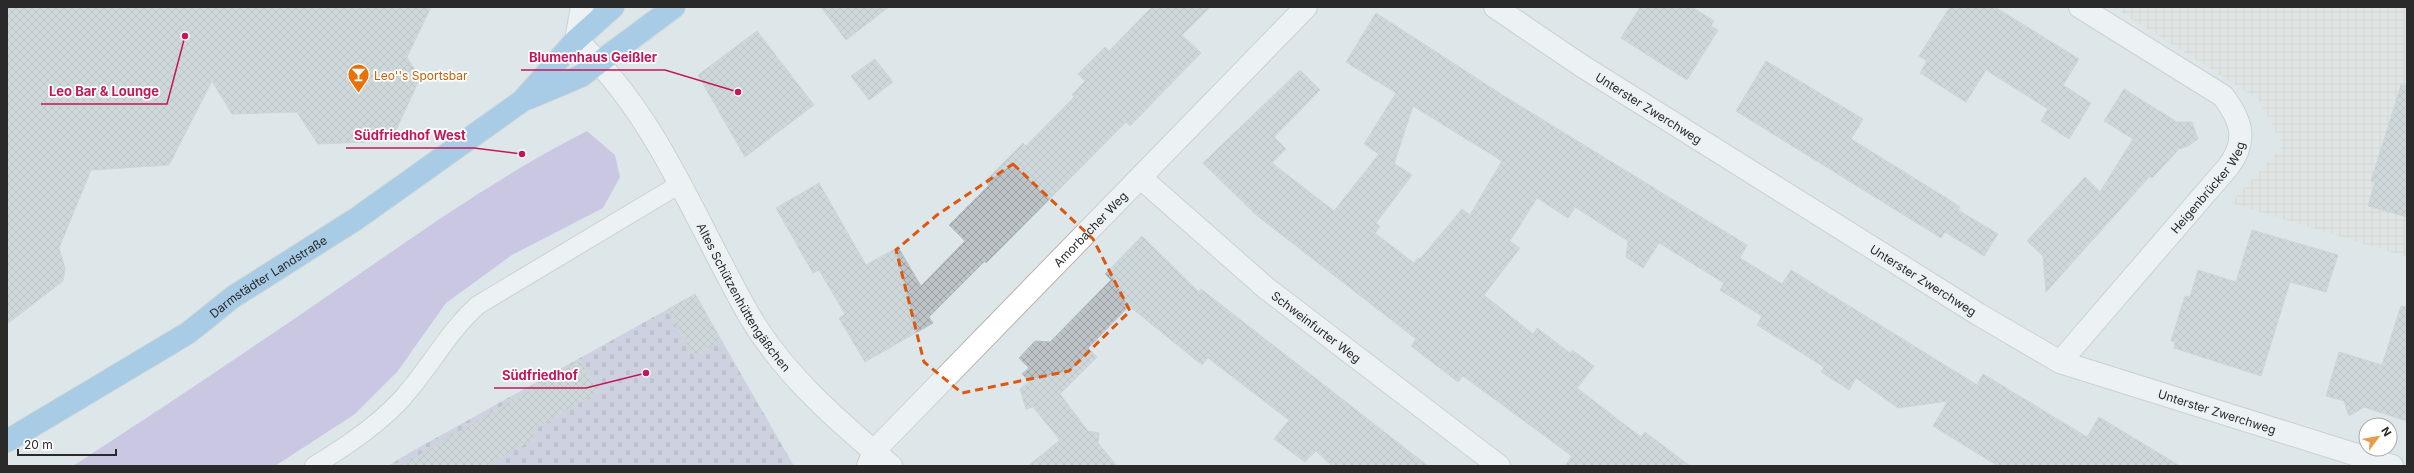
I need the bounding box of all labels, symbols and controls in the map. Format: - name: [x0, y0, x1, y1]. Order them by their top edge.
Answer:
- callout: Blumenhaus Geißler: [521, 45, 665, 70]
- text: Blumenhaus Geißler: [529, 49, 658, 65]
- bar icon: Leo''s Sportsbar: [345, 62, 371, 95]
- place label: Leo''s Sportsbar: [374, 68, 468, 83]
- street label: Unterster Zwerchweg: [1593, 69, 1705, 147]
- callout: Leo Bar & Lounge: [41, 79, 167, 104]
- text: Leo Bar & Lounge: [49, 83, 159, 99]
- callout: Südfriedhof West: [346, 123, 474, 148]
- text: Südfriedhof West: [354, 127, 466, 143]
- street label: Heigenbrücker Weg: [2167, 140, 2247, 236]
- street label: Amorbacher Weg: [1050, 188, 1130, 270]
- street label: Altes Schützenhüttengäßchen: [694, 220, 794, 374]
- street label: Darmstädter Landstraße: [206, 232, 330, 321]
- street label: Unterster Zwerchweg: [1867, 241, 1979, 319]
- street label: Schweinfurter Weg: [1269, 288, 1364, 366]
- callout: Südfriedhof: [494, 363, 586, 388]
- text: Südfriedhof: [502, 367, 579, 383]
- street label: Unterster Zwerchweg: [2156, 386, 2278, 437]
- north arrow: [2358, 417, 2398, 457]
- text: N: [2378, 424, 2395, 439]
- scale bar: [18, 431, 116, 457]
- text: 20 m: [24, 437, 53, 452]

